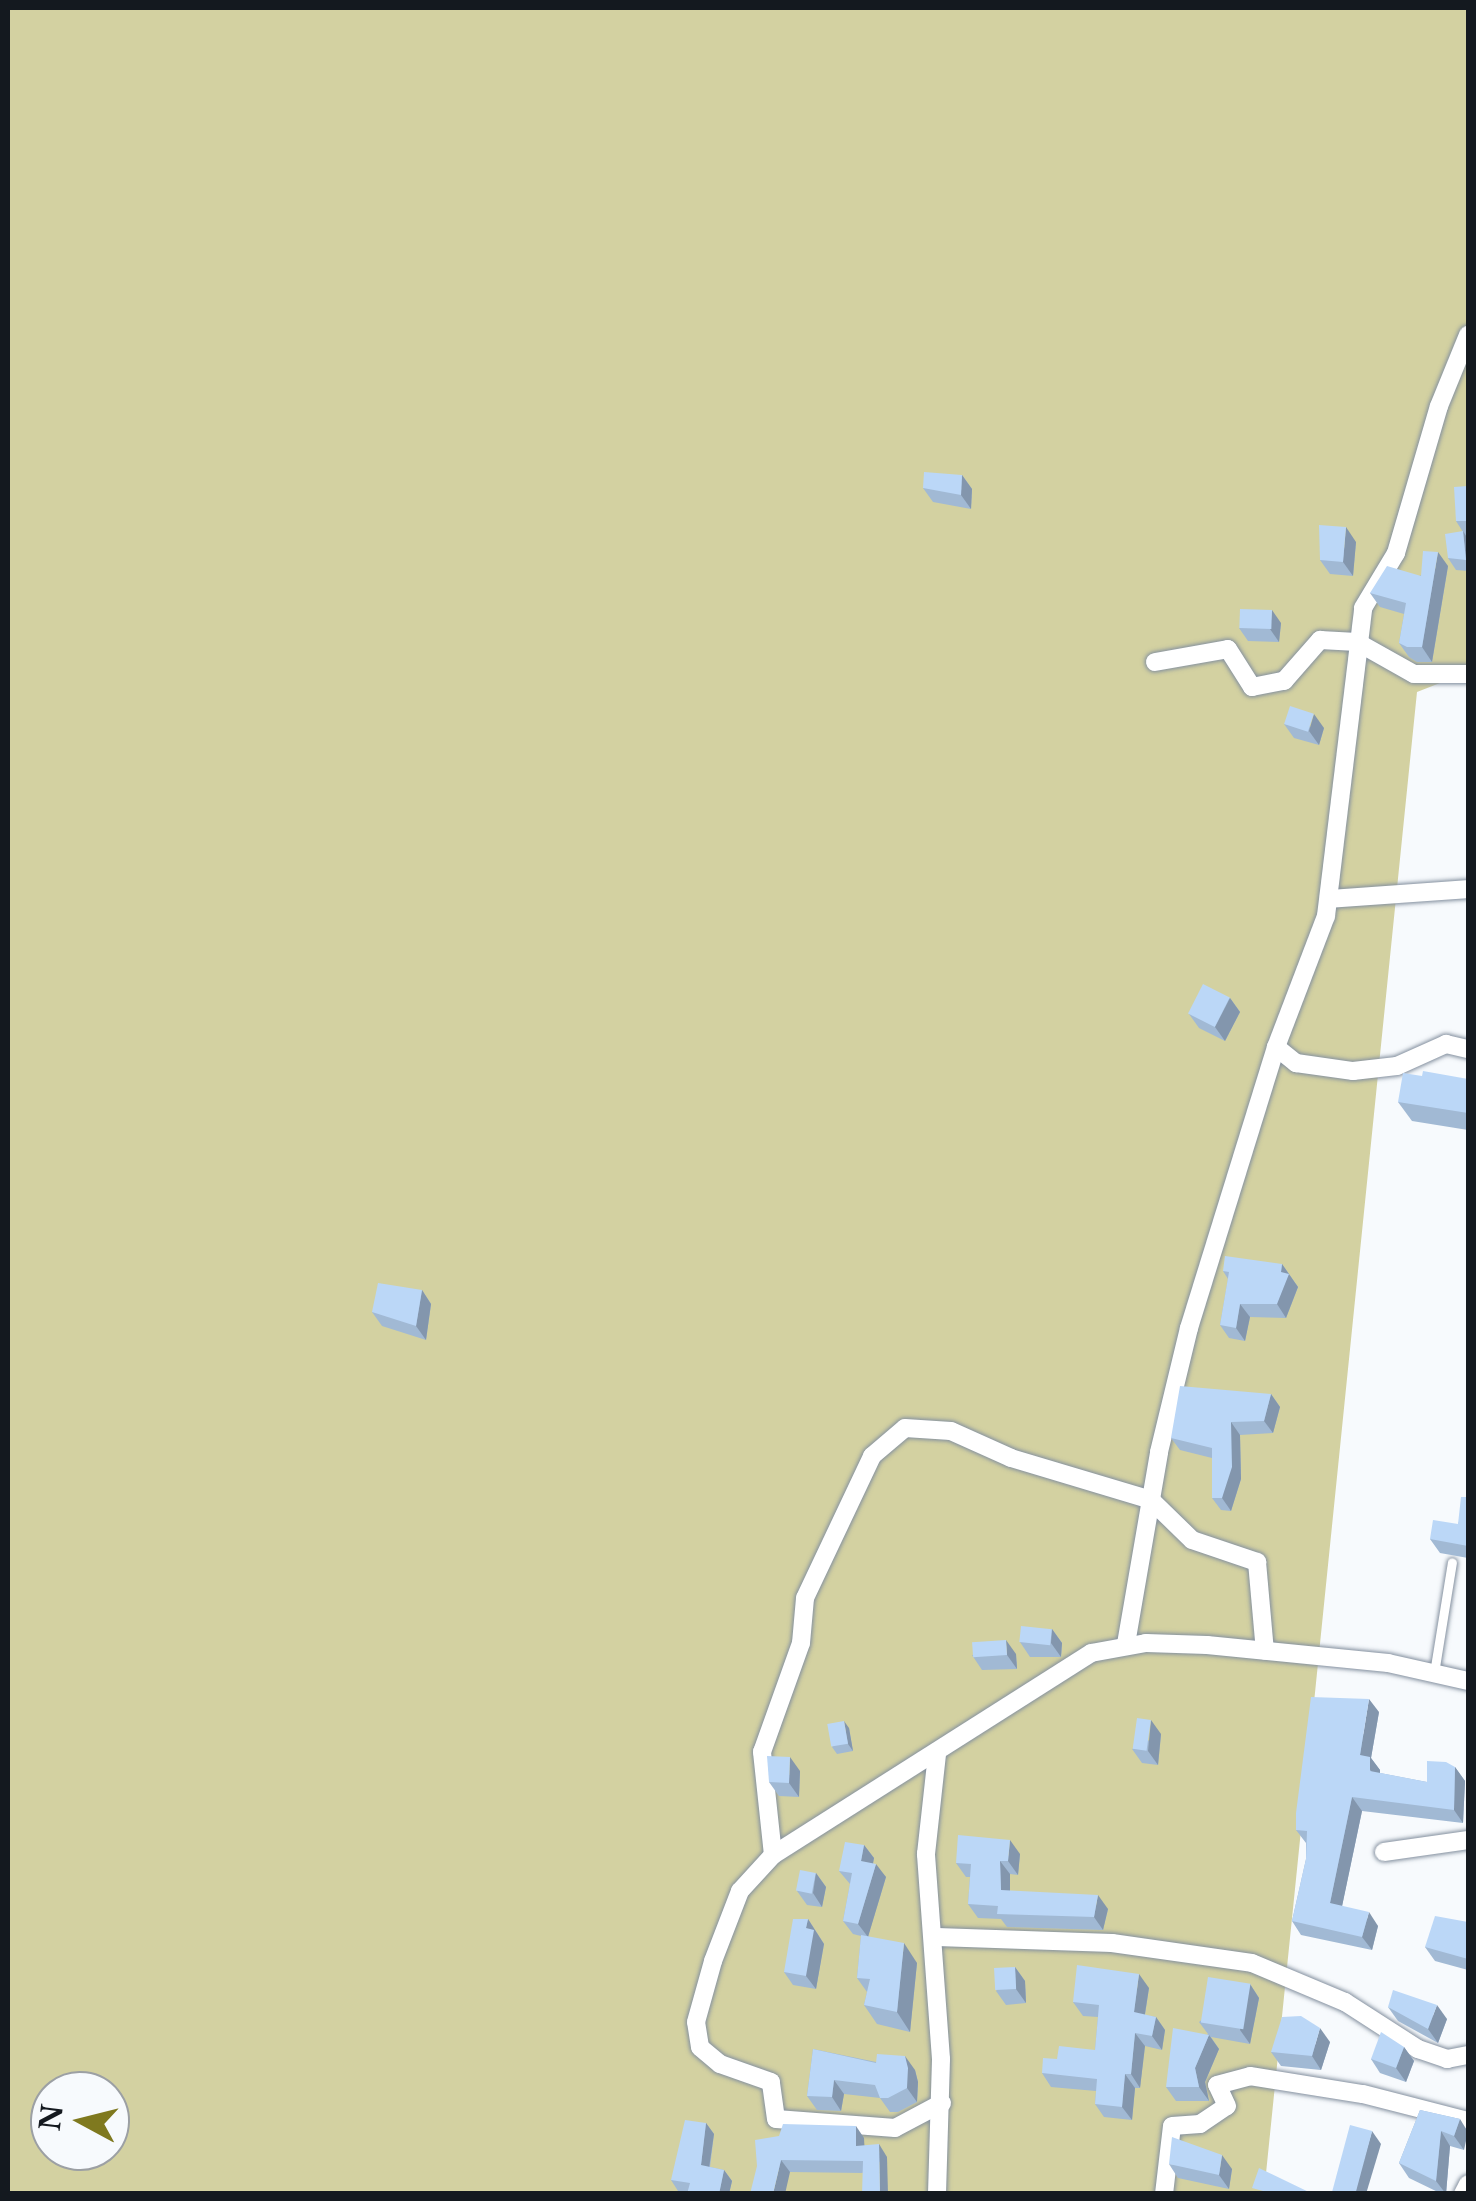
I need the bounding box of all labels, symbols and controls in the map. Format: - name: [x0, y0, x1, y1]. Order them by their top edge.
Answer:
- north arrow: [30, 2071, 130, 2171]
- text: N: [33, 2102, 71, 2133]

